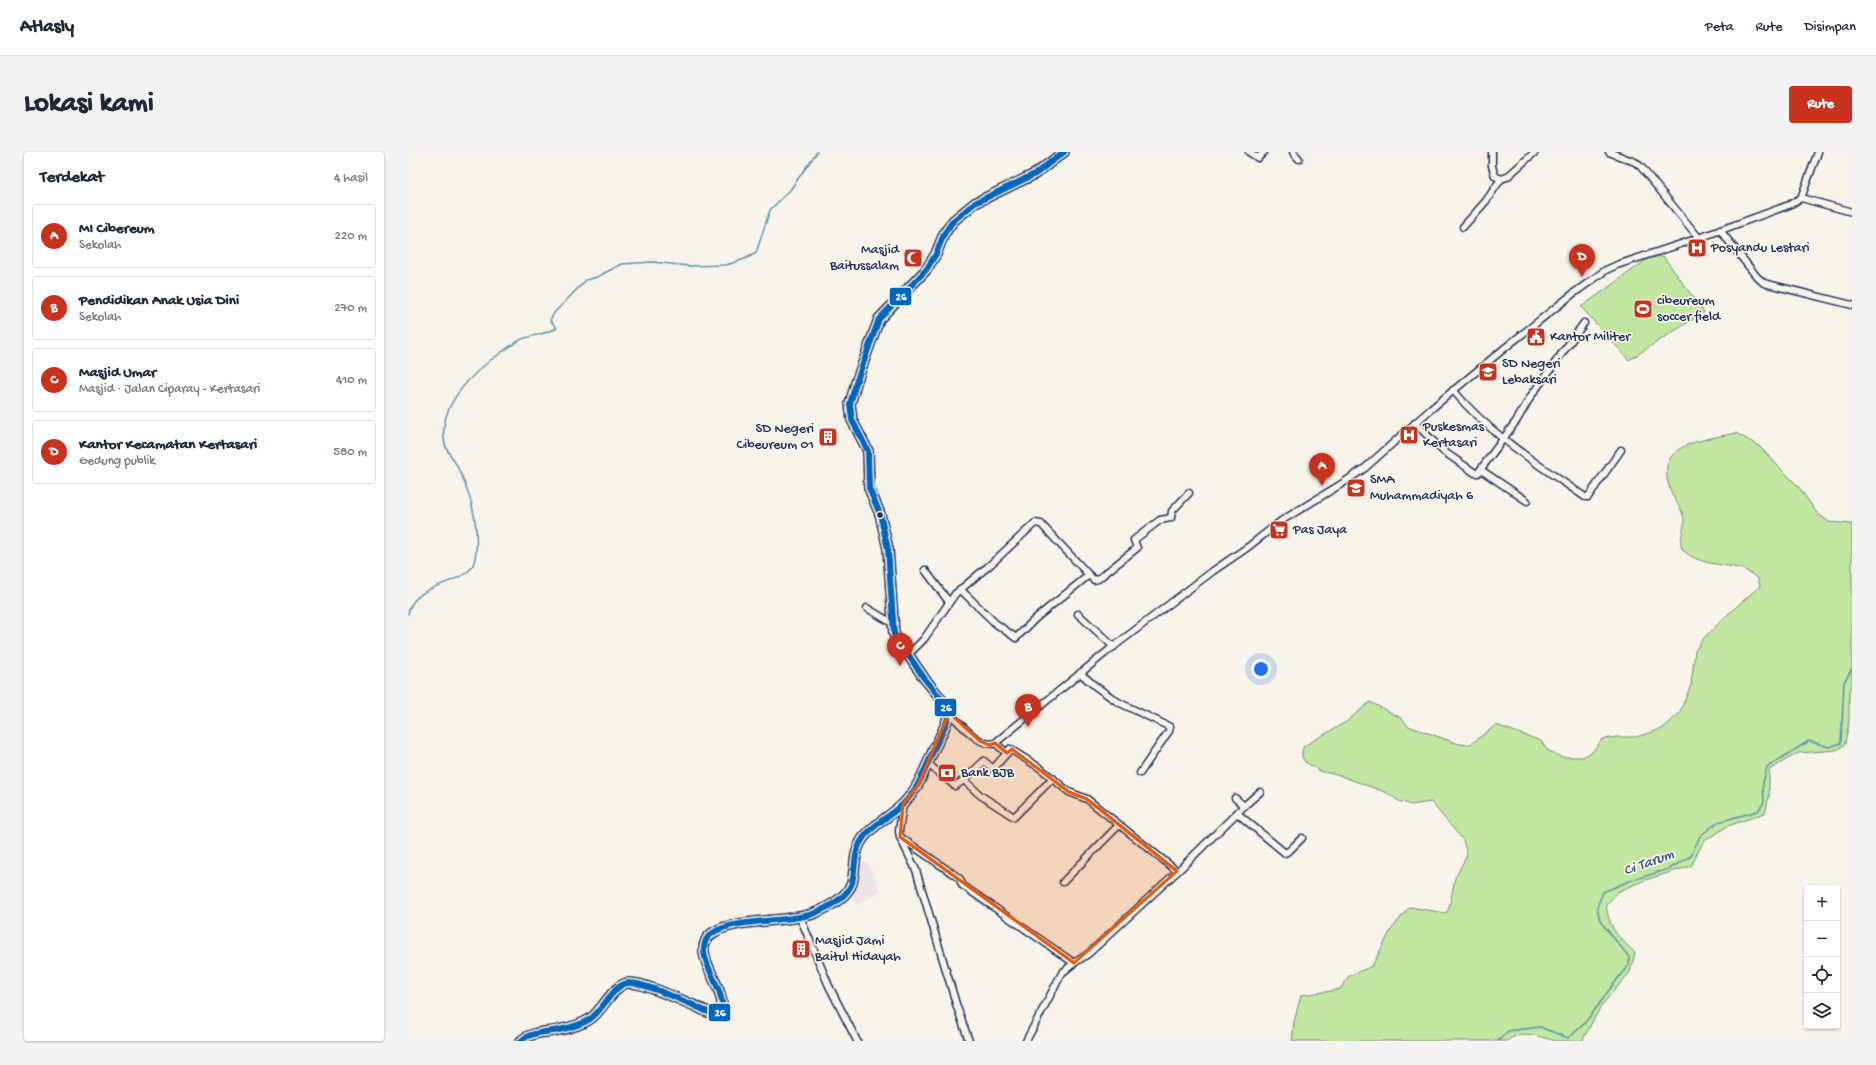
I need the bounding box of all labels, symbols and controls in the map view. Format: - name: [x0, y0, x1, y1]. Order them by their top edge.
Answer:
- text: Atlasly: [20, 16, 74, 39]
- text: Peta: [1705, 19, 1734, 36]
- text: Rute: [1756, 19, 1782, 36]
- text: Disimpan: [1804, 19, 1856, 36]
- button: Rute: [1789, 86, 1852, 123]
- text: Lokasi kami: [24, 88, 154, 121]
- text: Terdekat: [40, 168, 104, 188]
- text: 4 hasil: [334, 171, 368, 186]
- text: MI Cibereum: [79, 220, 154, 238]
- text: A: [50, 229, 58, 244]
- text: 220 m: [335, 229, 367, 244]
- hospital icon: Posyandu Lestari: [1686, 237, 1708, 259]
- text: Sekolah: [79, 238, 121, 253]
- place label: Posyandu Lestari: [1710, 240, 1810, 257]
- place label: Masjid Baitussalam: [829, 242, 901, 275]
- pin: D: [1569, 244, 1595, 277]
- mosque icon: Masjid Baitussalam: [902, 247, 924, 269]
- line badge: 26: [889, 287, 912, 306]
- text: Pendidikan Anak Usia Dini: [79, 292, 239, 310]
- text: 26: [896, 292, 907, 304]
- place label: cibeureum soccer field: [1657, 293, 1722, 326]
- sports icon: cibeureum soccer field: [1632, 298, 1654, 320]
- text: B: [51, 301, 57, 316]
- text: 270 m: [334, 301, 367, 316]
- text: Sekolah: [79, 310, 121, 325]
- public building icon: Kantor Militer: [1525, 326, 1547, 348]
- place label: Kantor Militer: [1550, 329, 1631, 346]
- place label: SD Negeri Lebaksari: [1502, 356, 1560, 389]
- school or university icon: SD Negeri Lebaksari: [1477, 361, 1499, 383]
- text: Masjid Umar: [79, 364, 156, 382]
- text: C: [50, 373, 58, 388]
- text: 410 m: [336, 373, 367, 388]
- text: Masjid · Jalan Ciparay - Kertasari: [79, 382, 260, 397]
- place label: Puskesmas Kertasari: [1422, 419, 1485, 452]
- place label: SD Negeri Cibeureum 01: [737, 421, 814, 454]
- hospital icon: Puskesmas Kertasari: [1398, 424, 1420, 446]
- building icon: SD Negeri Cibeureum 01: [817, 426, 839, 448]
- text: Kantor Kecamatan Kertasari: [79, 436, 257, 454]
- text: D: [50, 445, 58, 460]
- text: 580 m: [333, 445, 367, 460]
- pin: A: [1309, 453, 1335, 486]
- text: Gedung publik: [79, 454, 155, 469]
- place label: SMA Muhammadiyah 6: [1370, 472, 1474, 505]
- school or university icon: SMA Muhammadiyah 6: [1345, 477, 1367, 499]
- unlabelled marker: [875, 510, 885, 520]
- supermarket icon: Pas Jaya: [1268, 519, 1290, 541]
- place label: Pas Jaya: [1292, 522, 1348, 539]
- pin: C: [887, 633, 913, 666]
- your location: [1251, 659, 1271, 679]
- pin: B: [1015, 694, 1041, 727]
- line badge: 26: [934, 698, 957, 717]
- text: 26: [941, 703, 952, 715]
- bank icon: Bank BJB: [936, 762, 958, 784]
- place label: Bank BJB: [960, 765, 1015, 782]
- water label: Ci Tarum: [1621, 846, 1677, 880]
- map controls: [1804, 885, 1840, 1029]
- button: +: [1804, 885, 1840, 921]
- button: −: [1804, 921, 1840, 957]
- place label: Masjid Jami Baitul Hidayah: [814, 933, 901, 966]
- building icon: Masjid Jami Baitul Hidayah: [790, 938, 812, 960]
- button: locate: [1804, 957, 1840, 993]
- button: layers: [1804, 993, 1840, 1029]
- line badge: 26: [708, 1003, 731, 1022]
- text: 26: [715, 1008, 726, 1020]

